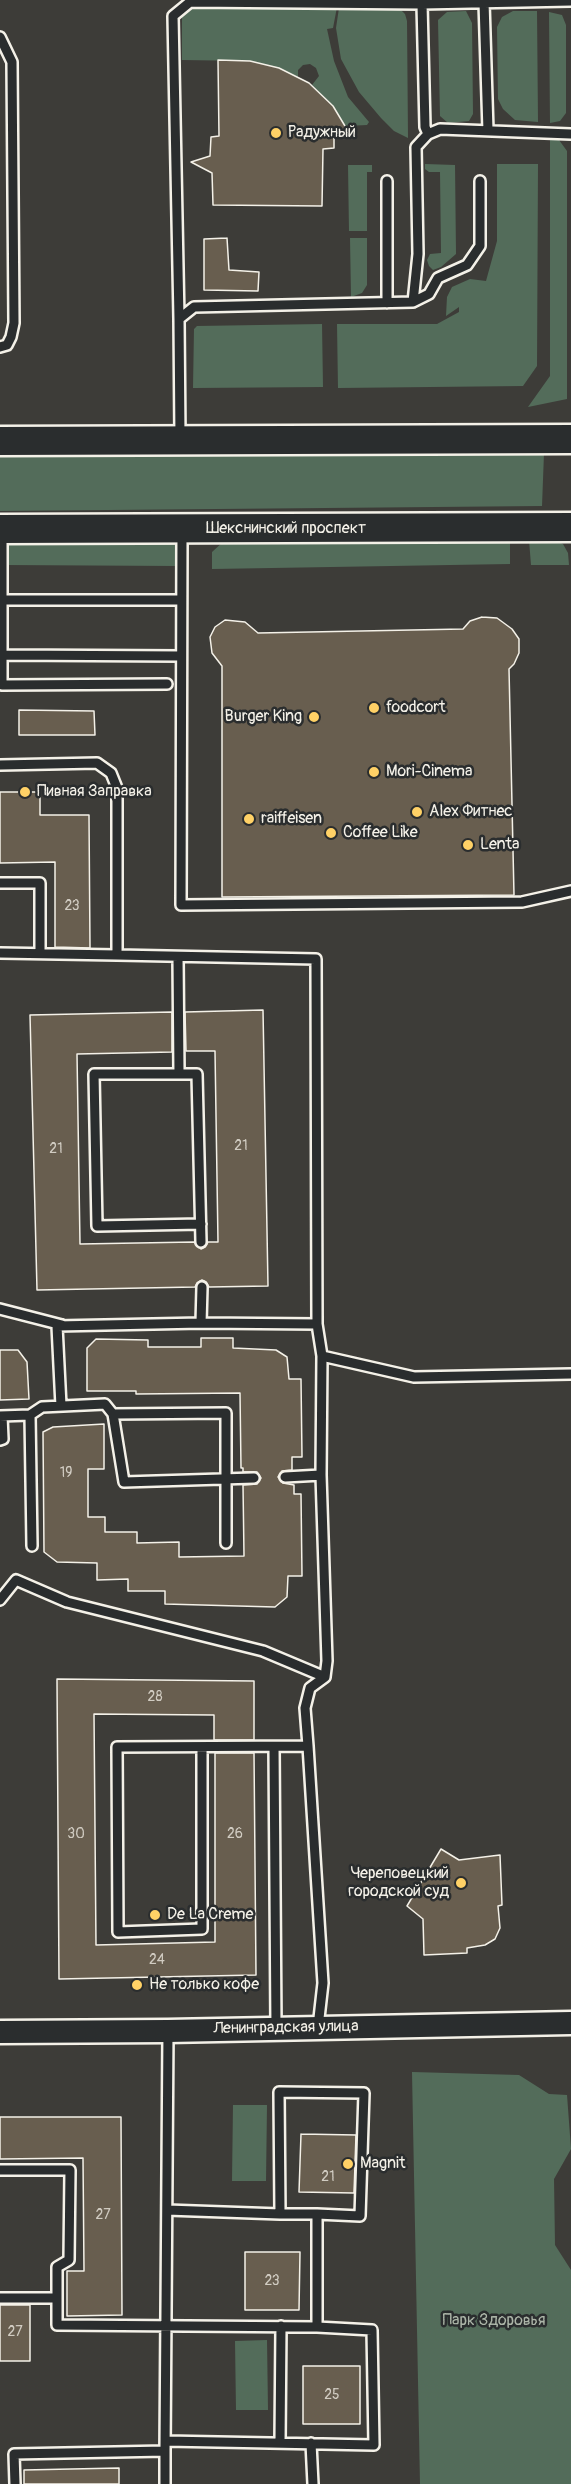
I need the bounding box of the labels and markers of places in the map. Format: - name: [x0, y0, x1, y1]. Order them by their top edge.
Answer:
- place label: Радужный: [288, 123, 356, 143]
- marker: Радужный: [269, 126, 283, 140]
- place label: foodcort: [386, 698, 445, 718]
- marker: foodcort: [367, 701, 381, 715]
- place label: Burger King: [225, 707, 302, 727]
- marker: Burger King: [307, 710, 321, 724]
- place label: Mori-Cinema: [386, 762, 472, 782]
- marker: Mori-Cinema: [367, 765, 381, 779]
- place label: Пивная Заправка: [37, 782, 152, 802]
- marker: Пивная Заправка: [18, 785, 32, 799]
- place label: Alex Фитнес: [429, 802, 512, 822]
- marker: Alex Фитнес: [410, 805, 424, 819]
- place label: raiffeisen: [261, 809, 322, 829]
- marker: raiffeisen: [242, 812, 256, 826]
- place label: Coffee Like: [343, 823, 418, 843]
- marker: Coffee Like: [324, 826, 338, 840]
- place label: Lenta: [480, 835, 519, 855]
- marker: Lenta: [461, 838, 475, 852]
- place label: Череповецкий городской суд: [349, 1864, 449, 1902]
- marker: Череповецкий городской суд: [454, 1876, 468, 1890]
- place label: De La Creme: [167, 1905, 253, 1925]
- marker: De La Creme: [148, 1908, 162, 1922]
- place label: Не только кофе: [149, 1975, 259, 1995]
- marker: Не только кофе: [130, 1978, 144, 1992]
- place label: Magnit: [360, 2154, 405, 2174]
- marker: Magnit: [341, 2157, 355, 2171]

